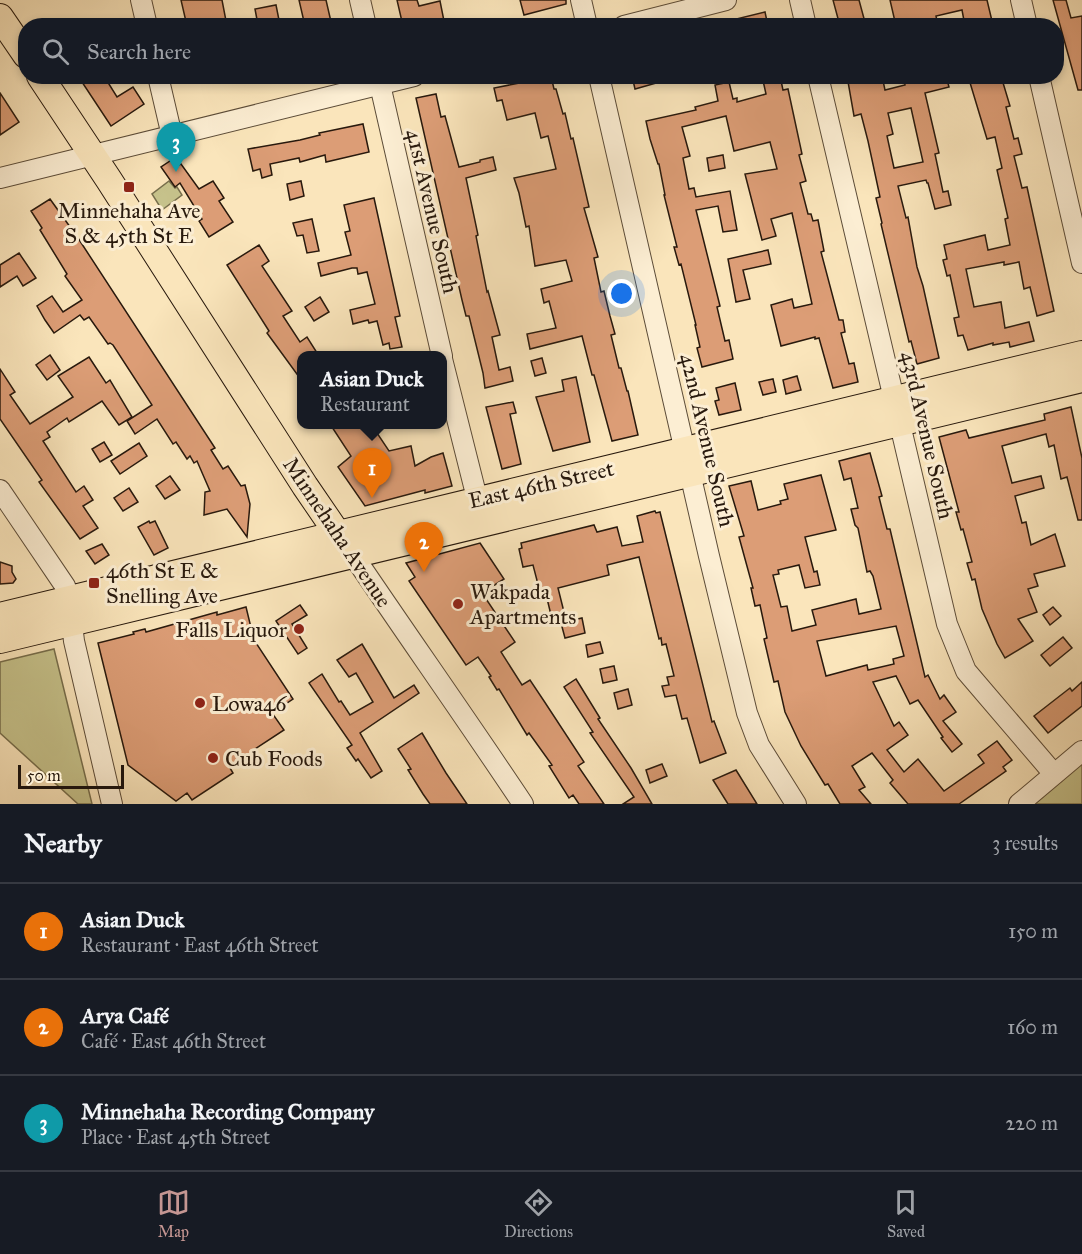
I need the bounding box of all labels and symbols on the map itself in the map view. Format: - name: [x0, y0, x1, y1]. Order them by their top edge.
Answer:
- pin: 3: [156, 122, 195, 172]
- street label: 41st Avenue South: [400, 126, 465, 296]
- marker: Minnehaha Ave S & 45th St E: [122, 180, 136, 194]
- place label: Minnehaha Ave S & 45th St E: [58, 197, 200, 249]
- your location: [607, 279, 636, 308]
- street label: 43rd Avenue South: [895, 349, 960, 522]
- street label: 42nd Avenue South: [674, 351, 741, 529]
- pin: 1: [352, 448, 392, 498]
- street label: Minnehaha Avenue: [277, 452, 398, 613]
- street label: East 46th Street: [466, 455, 617, 514]
- pin: 2: [404, 522, 444, 572]
- place label: 46th St E & Snelling Ave: [106, 557, 219, 609]
- marker: 46th St E & Snelling Ave: [87, 576, 101, 590]
- place label: Wakpada Apartments: [469, 578, 576, 630]
- marker: Wakpada Apartments: [451, 597, 465, 611]
- place label: Falls Liquor: [175, 616, 288, 643]
- marker: Falls Liquor: [292, 622, 306, 636]
- place label: Lowa46: [212, 690, 287, 717]
- marker: Lowa46: [193, 696, 207, 710]
- place label: Cub Foods: [225, 745, 323, 772]
- marker: Cub Foods: [206, 751, 220, 765]
- scale bar: [18, 762, 124, 790]

